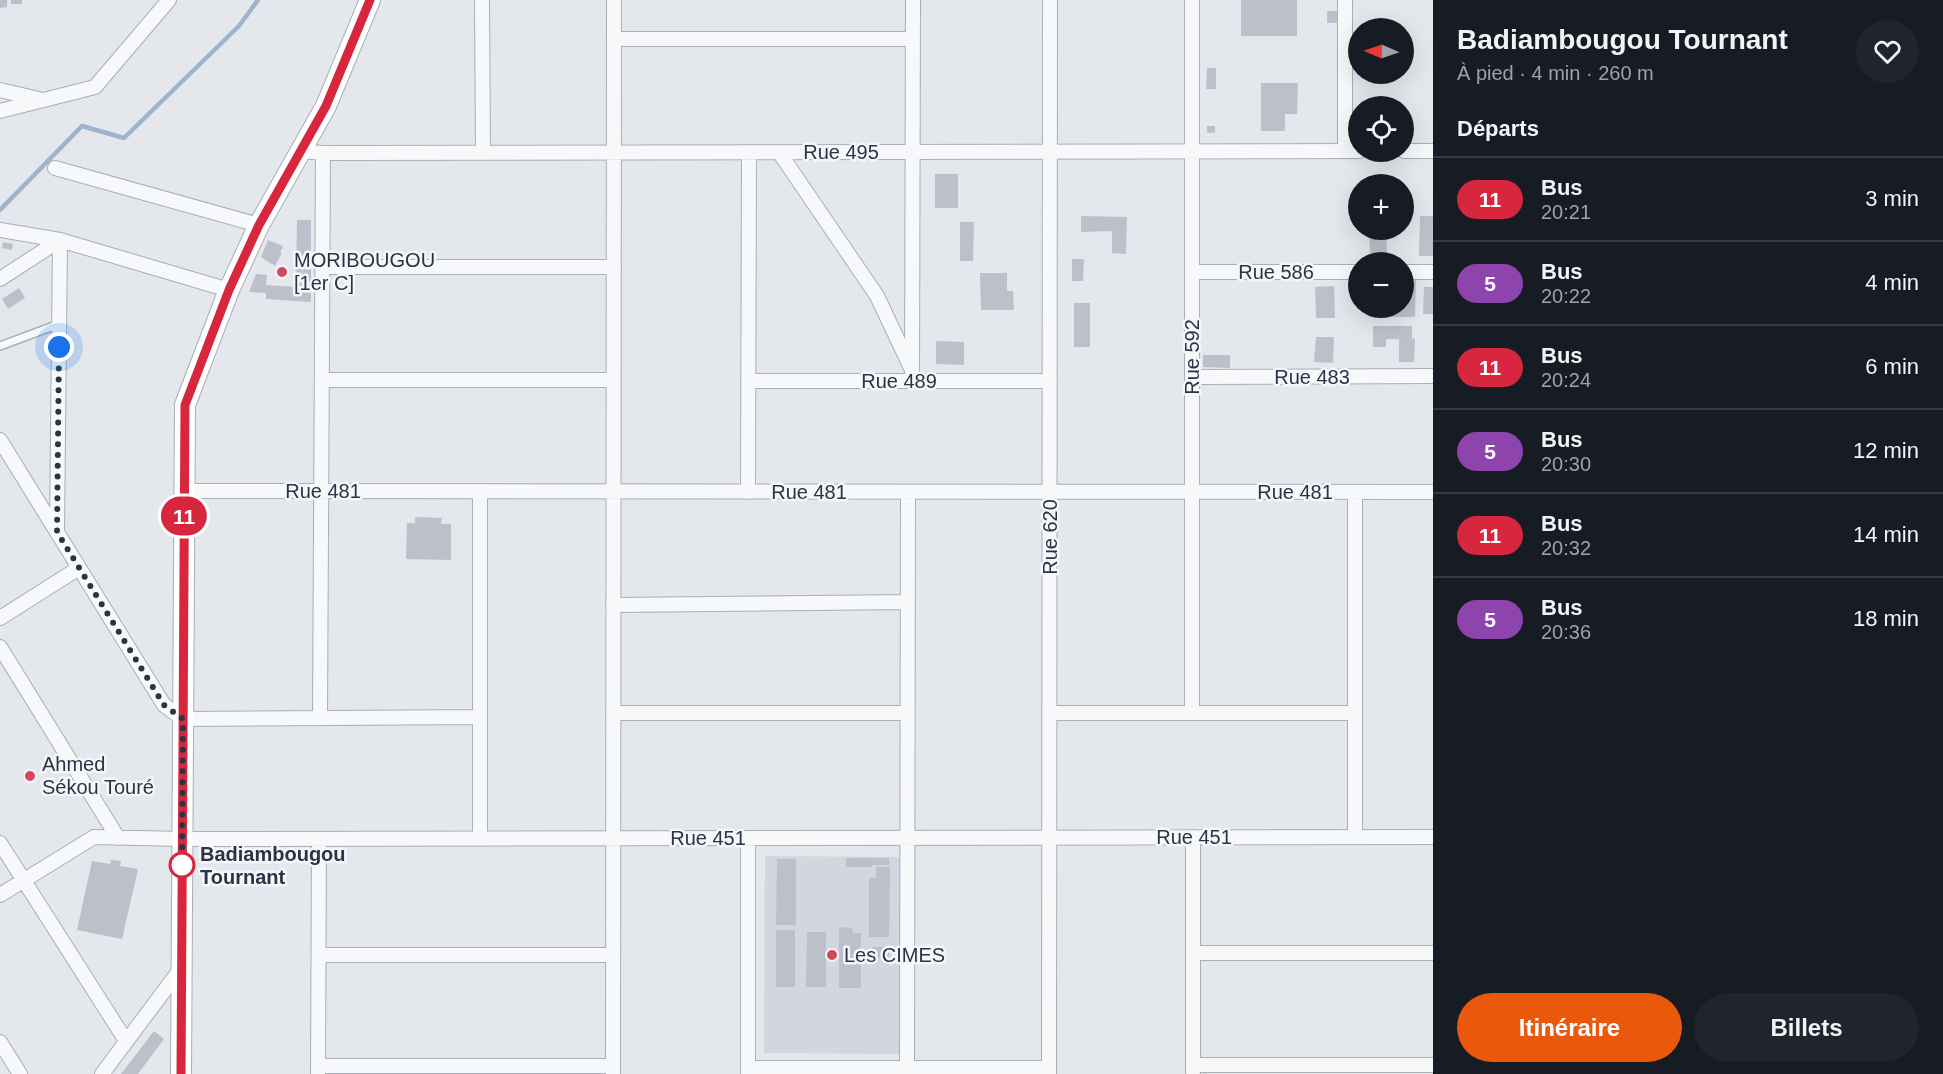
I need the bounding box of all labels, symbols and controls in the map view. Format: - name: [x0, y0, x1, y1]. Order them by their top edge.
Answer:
- north arrow: [1348, 18, 1414, 84]
- map controls: [1348, 18, 1414, 318]
- button: heart: [1856, 20, 1919, 83]
- text: Badiambougou Tournant: [1457, 24, 1788, 55]
- text: À pied · 4 min · 260 m: [1457, 62, 1654, 84]
- button: locate: [1348, 96, 1414, 162]
- text: Départs: [1457, 116, 1539, 141]
- street label: Rue 495: [803, 141, 879, 163]
- button: +: [1348, 174, 1414, 240]
- text: Bus: [1541, 175, 1583, 200]
- text: 3 min: [1865, 186, 1919, 211]
- text: 11: [1479, 188, 1501, 211]
- text: 20:21: [1541, 201, 1591, 223]
- place label: MORIBOUGOU [1er C]: [294, 249, 435, 294]
- button: −: [1348, 252, 1414, 318]
- text: Bus: [1541, 259, 1583, 284]
- street label: Rue 586: [1238, 261, 1314, 283]
- marker: MORIBOUGOU [1er C]: [275, 265, 289, 279]
- text: 4 min: [1865, 270, 1919, 295]
- text: 5: [1484, 272, 1496, 295]
- text: 20:22: [1541, 285, 1591, 307]
- street label: Rue 592: [1181, 319, 1203, 395]
- your location: [44, 332, 74, 362]
- text: Bus: [1541, 343, 1583, 368]
- text: 6 min: [1865, 354, 1919, 379]
- text: 11: [1479, 356, 1501, 379]
- street label: Rue 483: [1274, 366, 1350, 388]
- text: 20:24: [1541, 369, 1591, 391]
- street label: Rue 489: [861, 370, 937, 392]
- text: Bus: [1541, 427, 1583, 452]
- text: 12 min: [1853, 438, 1919, 463]
- text: 5: [1484, 440, 1496, 463]
- text: 20:30: [1541, 453, 1591, 475]
- street label: Rue 481: [285, 480, 361, 502]
- street label: Rue 481: [771, 481, 847, 503]
- street label: Rue 481: [1257, 481, 1333, 503]
- line badge: 11: [157, 496, 211, 536]
- street label: Rue 620: [1039, 499, 1061, 575]
- text: 11: [173, 505, 195, 528]
- text: Bus: [1541, 511, 1583, 536]
- text: 14 min: [1853, 522, 1919, 547]
- text: 11: [1479, 524, 1501, 547]
- text: 20:32: [1541, 537, 1591, 559]
- text: Bus: [1541, 595, 1583, 620]
- text: 18 min: [1853, 606, 1919, 631]
- text: 5: [1484, 608, 1496, 631]
- text: 20:36: [1541, 621, 1591, 643]
- place label: Ahmed Sékou Touré: [42, 753, 154, 798]
- marker: Ahmed Sékou Touré: [23, 769, 37, 783]
- street label: Rue 451: [1156, 826, 1232, 848]
- street label: Rue 451: [670, 827, 746, 849]
- place label: Badiambougou Tournant: [200, 843, 346, 888]
- marker: Badiambougou Tournant: [169, 852, 195, 878]
- place label: Les CIMES: [844, 944, 945, 966]
- marker: Les CIMES: [825, 948, 839, 962]
- button: Itinéraire: [1457, 993, 1682, 1062]
- button: Billets: [1694, 993, 1919, 1062]

